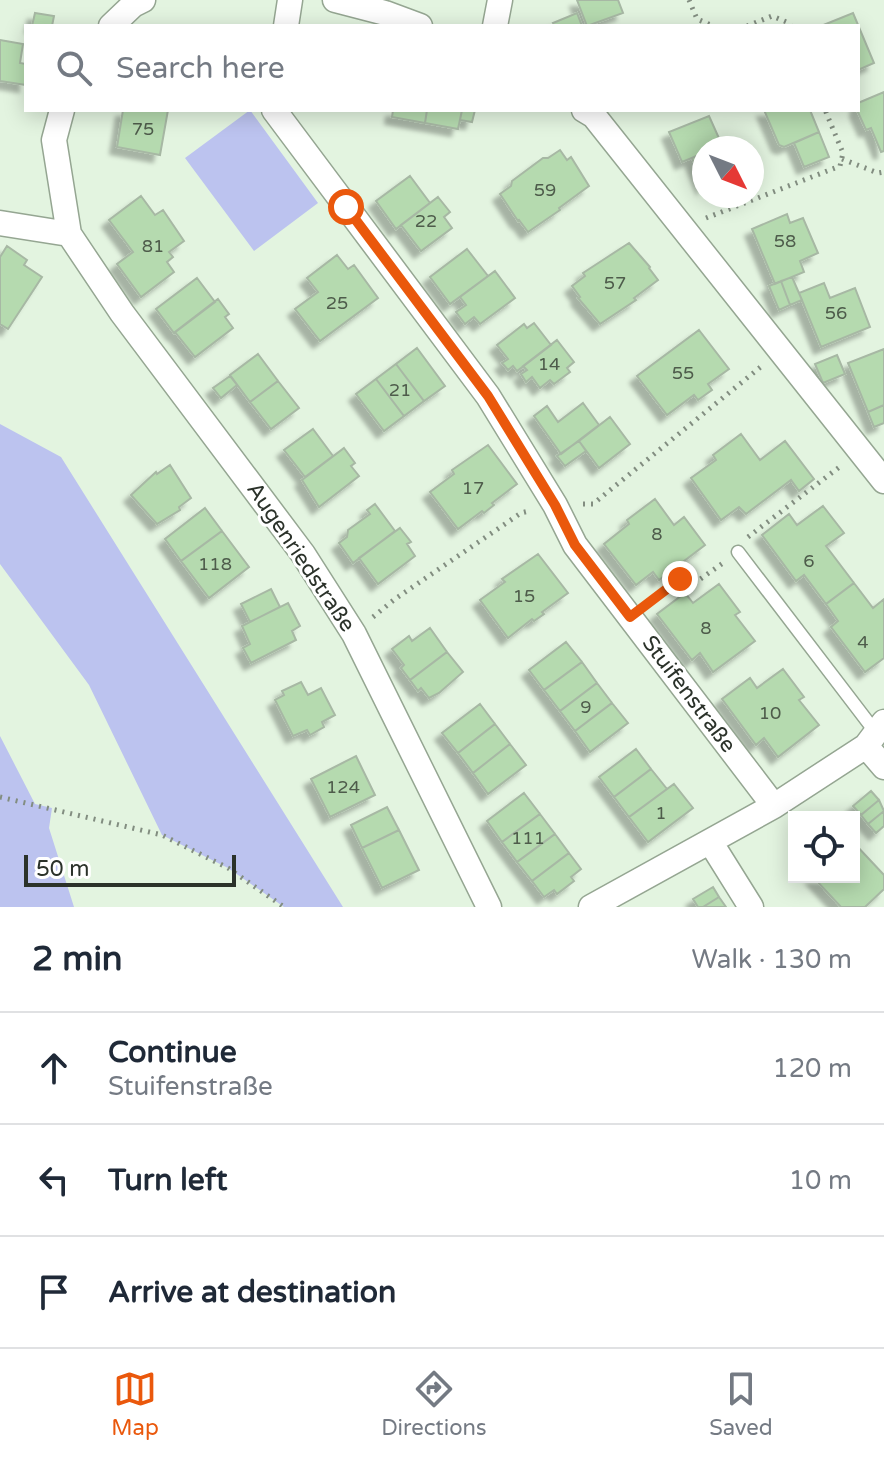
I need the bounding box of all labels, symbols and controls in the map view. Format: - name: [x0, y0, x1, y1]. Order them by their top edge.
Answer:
- search box: [24, 24, 860, 112]
- icon: search: [52, 46, 96, 90]
- text: Search here: [116, 50, 285, 87]
- house number: 75: [132, 118, 154, 140]
- north arrow: [692, 136, 764, 208]
- house number: 59: [534, 179, 556, 201]
- route start: [328, 189, 364, 225]
- house number: 22: [415, 210, 437, 232]
- house number: 58: [774, 230, 796, 252]
- house number: 81: [142, 235, 164, 257]
- house number: 57: [604, 272, 626, 294]
- house number: 25: [326, 292, 348, 314]
- house number: 56: [825, 302, 847, 324]
- house number: 14: [538, 353, 560, 375]
- house number: 55: [672, 362, 694, 384]
- house number: 21: [389, 379, 411, 401]
- street label: Augenriedstraße: [241, 477, 361, 637]
- house number: 17: [462, 477, 484, 499]
- house number: 8: [651, 523, 663, 545]
- house number: 6: [803, 550, 815, 572]
- house number: 118: [198, 553, 232, 575]
- route end: [662, 561, 698, 597]
- house number: 15: [513, 585, 535, 607]
- house number: 8: [700, 617, 712, 639]
- street label: Stuifenstraße: [637, 630, 741, 758]
- house number: 4: [857, 631, 869, 653]
- house number: 9: [580, 696, 592, 718]
- house number: 10: [759, 702, 781, 724]
- house number: 124: [326, 776, 360, 798]
- house number: 1: [655, 802, 667, 824]
- map controls: [788, 811, 860, 883]
- button: locate: [788, 811, 860, 883]
- house number: 111: [511, 827, 545, 849]
- scale bar: [24, 851, 236, 887]
- text: 50 m: [36, 856, 90, 882]
- text: 2 min: [32, 939, 123, 980]
- text: Walk · 130 m: [692, 944, 852, 975]
- text: Continue: [108, 1034, 237, 1071]
- icon: ahead: [32, 1046, 76, 1090]
- text: 120 m: [772, 1053, 852, 1084]
- text: Stuifenstraße: [108, 1071, 273, 1102]
- icon: left: [32, 1158, 76, 1202]
- text: Turn left: [108, 1162, 227, 1199]
- text: 10 m: [789, 1165, 852, 1196]
- icon: arrive: [32, 1270, 76, 1314]
- text: Arrive at destination: [108, 1274, 396, 1311]
- tab: Map: [111, 1367, 159, 1441]
- tab: Directions: [381, 1367, 487, 1441]
- tab: Saved: [709, 1367, 773, 1441]

